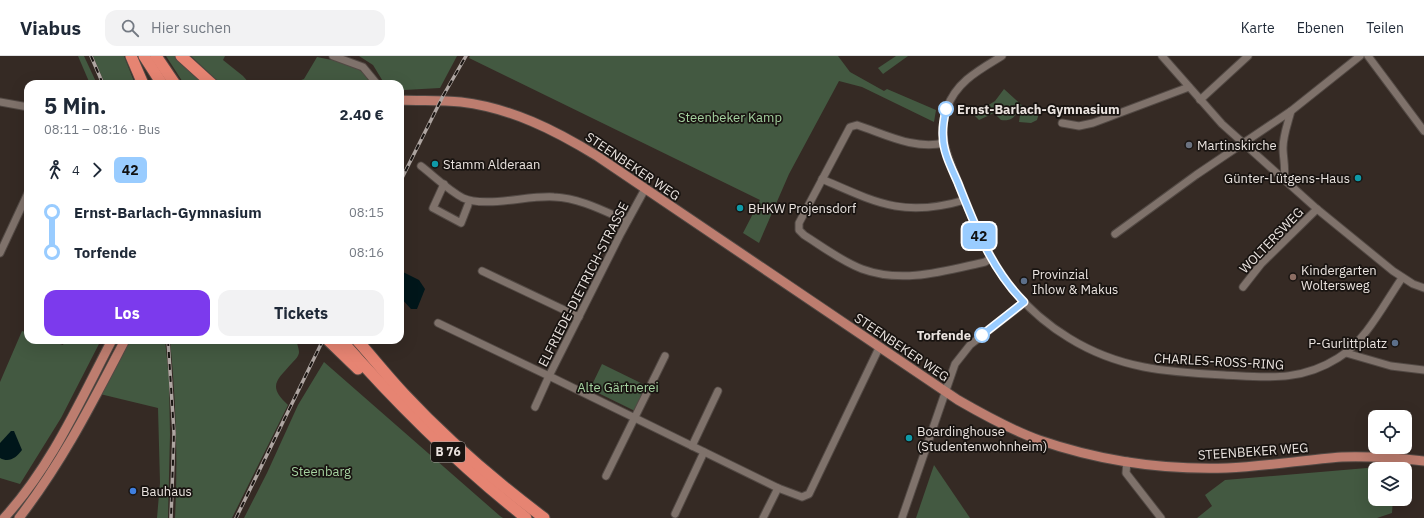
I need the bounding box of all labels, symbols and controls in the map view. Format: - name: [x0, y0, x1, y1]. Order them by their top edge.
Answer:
- search box: [105, 10, 385, 46]
- text: Viabus: [20, 16, 81, 40]
- icon: search: [119, 17, 141, 39]
- text: Hier suchen: [151, 18, 231, 37]
- text: Karte: [1241, 19, 1275, 37]
- text: Ebenen: [1297, 19, 1344, 37]
- text: Teilen: [1366, 19, 1404, 37]
- text: 5 Min.: [44, 91, 107, 120]
- marker: Ernst-Barlach-Gymnasium: [938, 101, 954, 117]
- place label: Ernst-Barlach-Gymnasium: [957, 101, 1120, 118]
- text: 2.40 €: [339, 105, 384, 124]
- park label: Steenbeker Kamp: [678, 109, 782, 126]
- text: 08:11 – 08:16 · Bus: [44, 121, 160, 138]
- street label: STEENBEKER WEG: [582, 128, 683, 204]
- place label: Martinskirche: [1197, 137, 1277, 154]
- marker: Martinskirche: [1184, 140, 1194, 150]
- place label: Stamm Alderaan: [443, 156, 540, 173]
- icon: walk: [44, 159, 66, 181]
- icon: forward: [86, 159, 108, 181]
- marker: Stamm Alderaan: [430, 159, 440, 169]
- text: 42: [122, 161, 139, 179]
- text: 4: [72, 162, 80, 179]
- place label: Günter-Lütgens-Haus: [1224, 170, 1350, 187]
- marker: Günter-Lütgens-Haus: [1353, 173, 1363, 183]
- street label: ELFRIEDE-DIETRICH-STRASSE: [534, 199, 632, 369]
- place label: BHKW Projensdorf: [748, 200, 856, 217]
- text: Ernst-Barlach-Gymnasium: [74, 203, 262, 222]
- marker: BHKW Projensdorf: [735, 203, 745, 213]
- text: 08:15: [349, 204, 384, 221]
- street label: WOLTERSWEG: [1236, 204, 1307, 277]
- line badge: 42: [961, 223, 997, 249]
- text: 42: [971, 227, 987, 245]
- text: Torfende: [74, 243, 137, 262]
- text: 08:16: [349, 244, 384, 261]
- place label: Kindergarten Woltersweg: [1301, 262, 1377, 294]
- place label: Provinzial Ihlow & Makus: [1032, 266, 1118, 298]
- marker: Kindergarten Woltersweg: [1288, 272, 1298, 282]
- marker: Provinzial Ihlow & Makus: [1019, 276, 1029, 286]
- button: Los: [44, 290, 210, 336]
- button: Tickets: [218, 290, 384, 336]
- street label: STEENBEKER WEG: [851, 309, 952, 385]
- place label: Torfende: [917, 327, 971, 344]
- marker: Torfende: [974, 327, 990, 343]
- place label: P-Gurlittplatz: [1308, 335, 1387, 352]
- marker: P-Gurlittplatz: [1390, 338, 1400, 348]
- street label: CHARLES-ROSS-RING: [1153, 350, 1284, 373]
- park label: Alte Gärtnerei: [577, 379, 659, 396]
- map controls: [1368, 410, 1412, 506]
- button: locate: [1368, 410, 1412, 454]
- place label: Boardinghouse (Studentenwohnheim): [917, 423, 1047, 455]
- marker: Boardinghouse (Studentenwohnheim): [904, 433, 914, 443]
- street label: STEENBEKER WEG: [1197, 439, 1309, 464]
- road number: B 76: [431, 442, 465, 462]
- button: layers: [1368, 462, 1412, 506]
- park label: Steenbarg: [291, 463, 351, 480]
- place label: Bauhaus: [141, 483, 192, 500]
- marker: Bauhaus: [128, 486, 138, 496]

